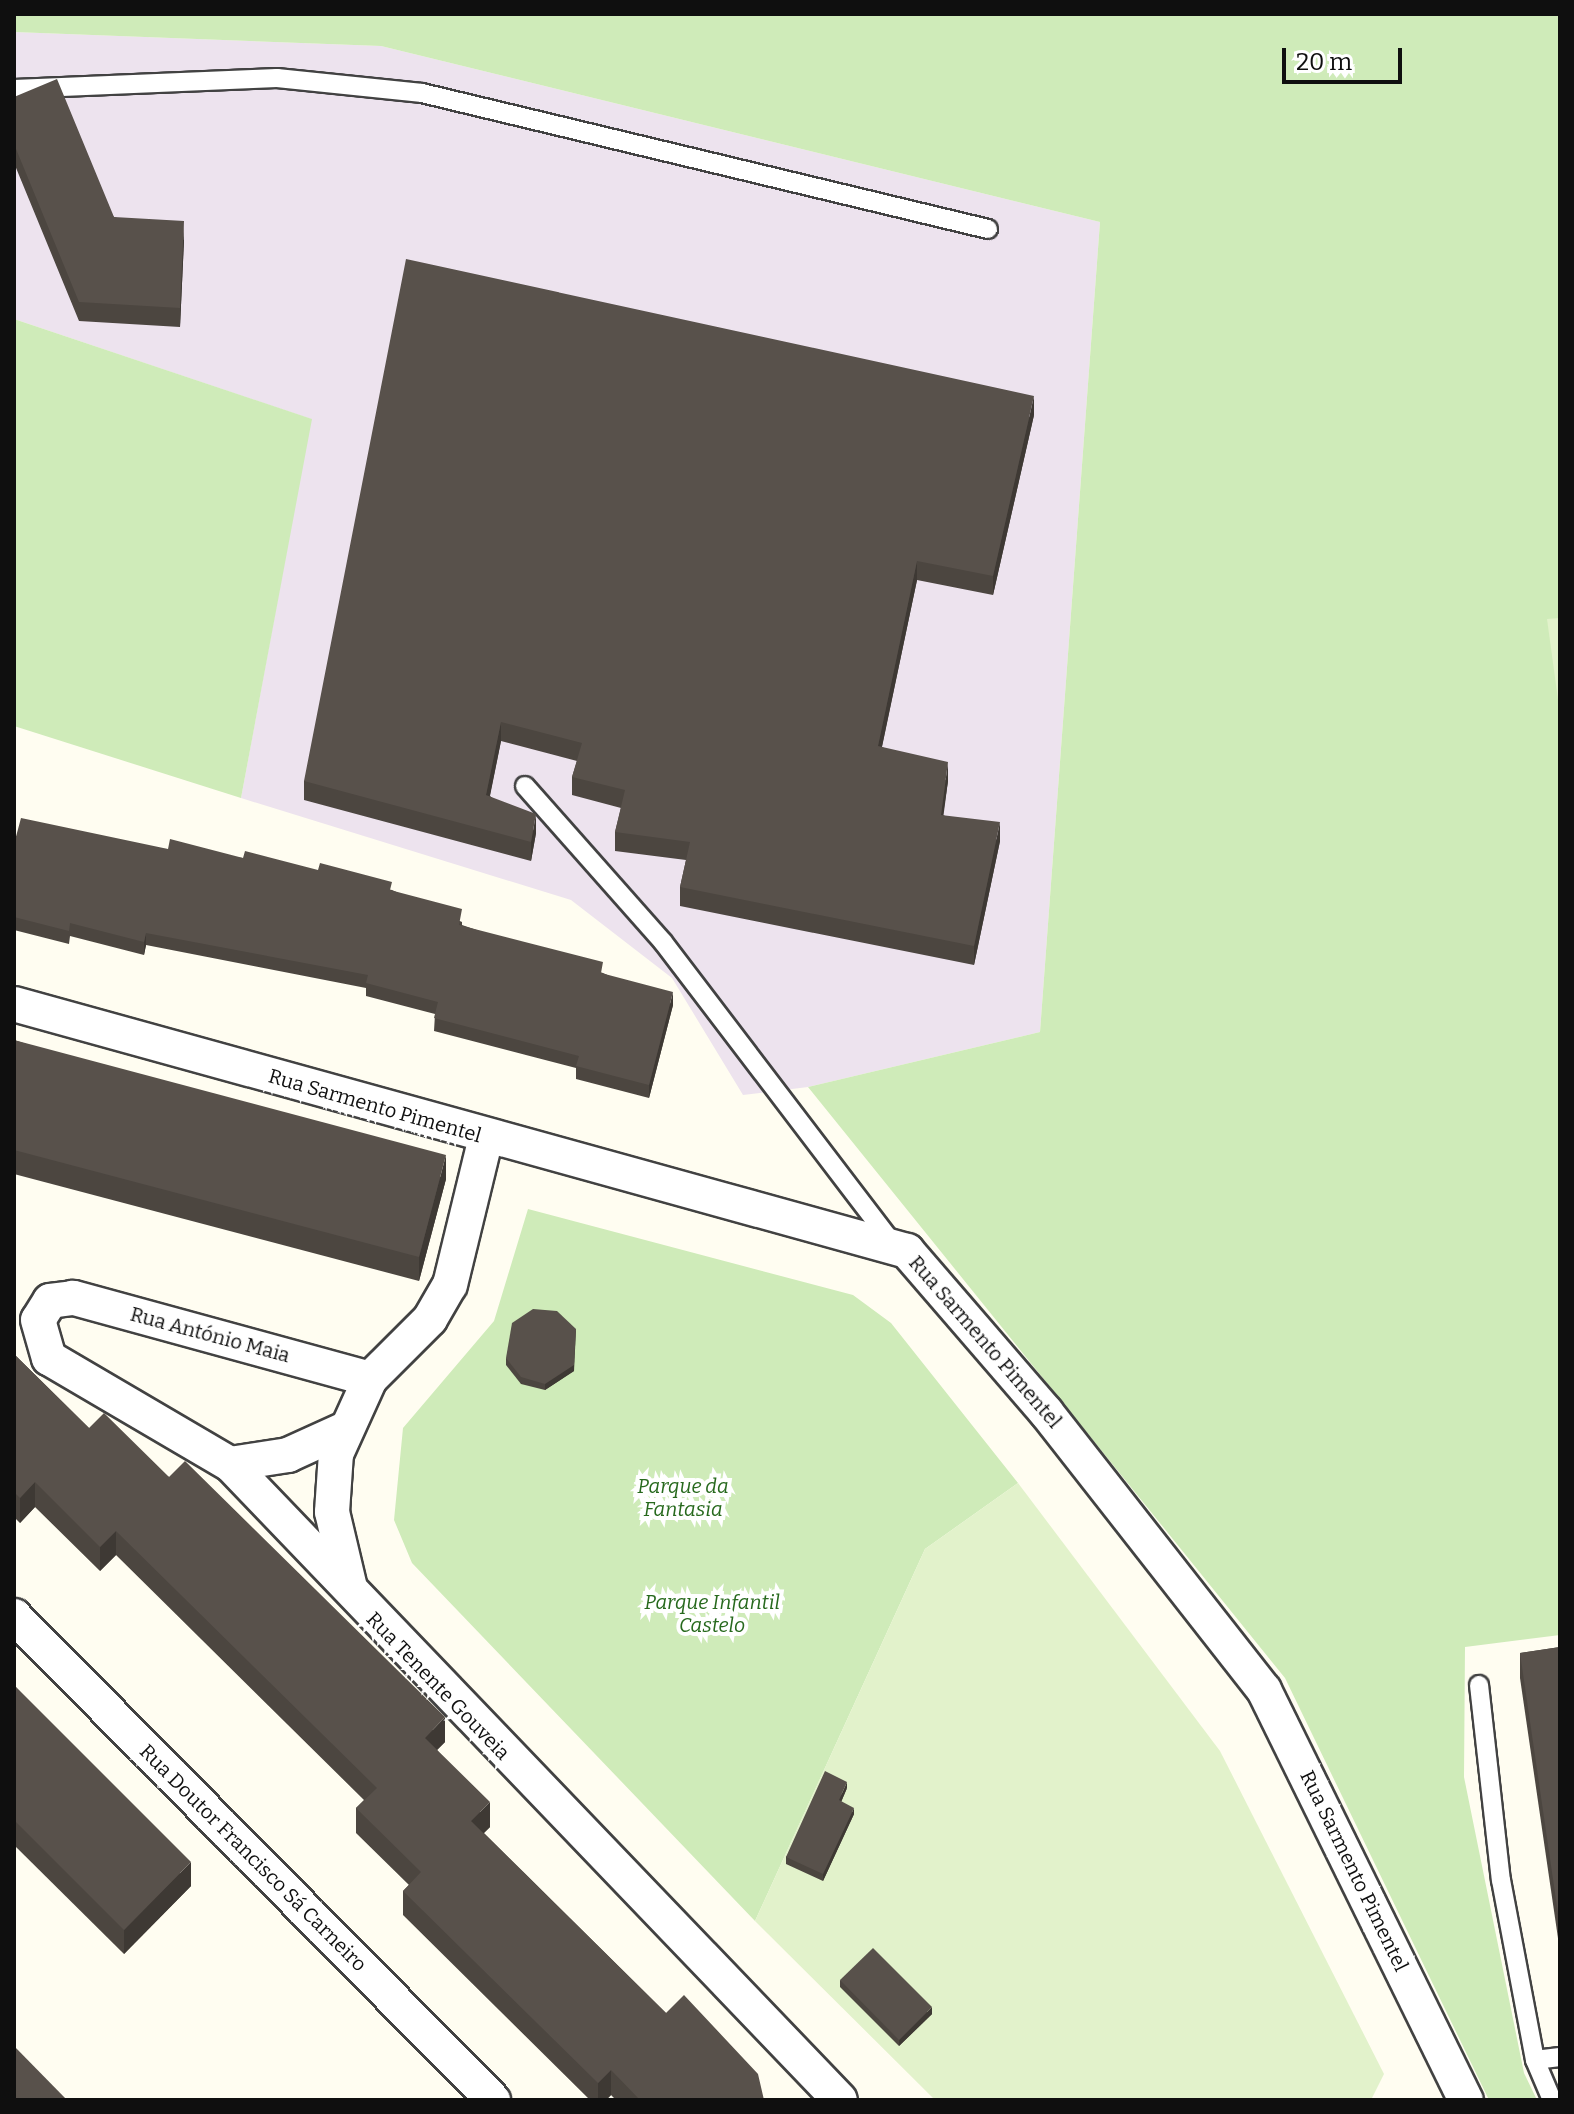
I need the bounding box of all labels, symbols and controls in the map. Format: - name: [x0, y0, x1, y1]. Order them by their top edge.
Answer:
- scale bar: [1286, 32, 1406, 82]
- text: 20 m: [1296, 48, 1352, 76]
- street label: Rua Sarmento Pimentel: [266, 1064, 484, 1148]
- street label: Rua Sarmento Pimentel: [904, 1251, 1066, 1433]
- street label: Rua António Maia: [128, 1302, 292, 1368]
- park label: Parque da Fantasia: [637, 1475, 729, 1522]
- park label: Parque Infantil Castelo: [644, 1590, 780, 1637]
- street label: Rua Tenente Gouveia: [361, 1607, 515, 1765]
- street label: Rua Doutor Francisco Sá Carneiro: [135, 1740, 371, 1976]
- street label: Rua Sarmento Pimentel: [1295, 1767, 1413, 1975]

